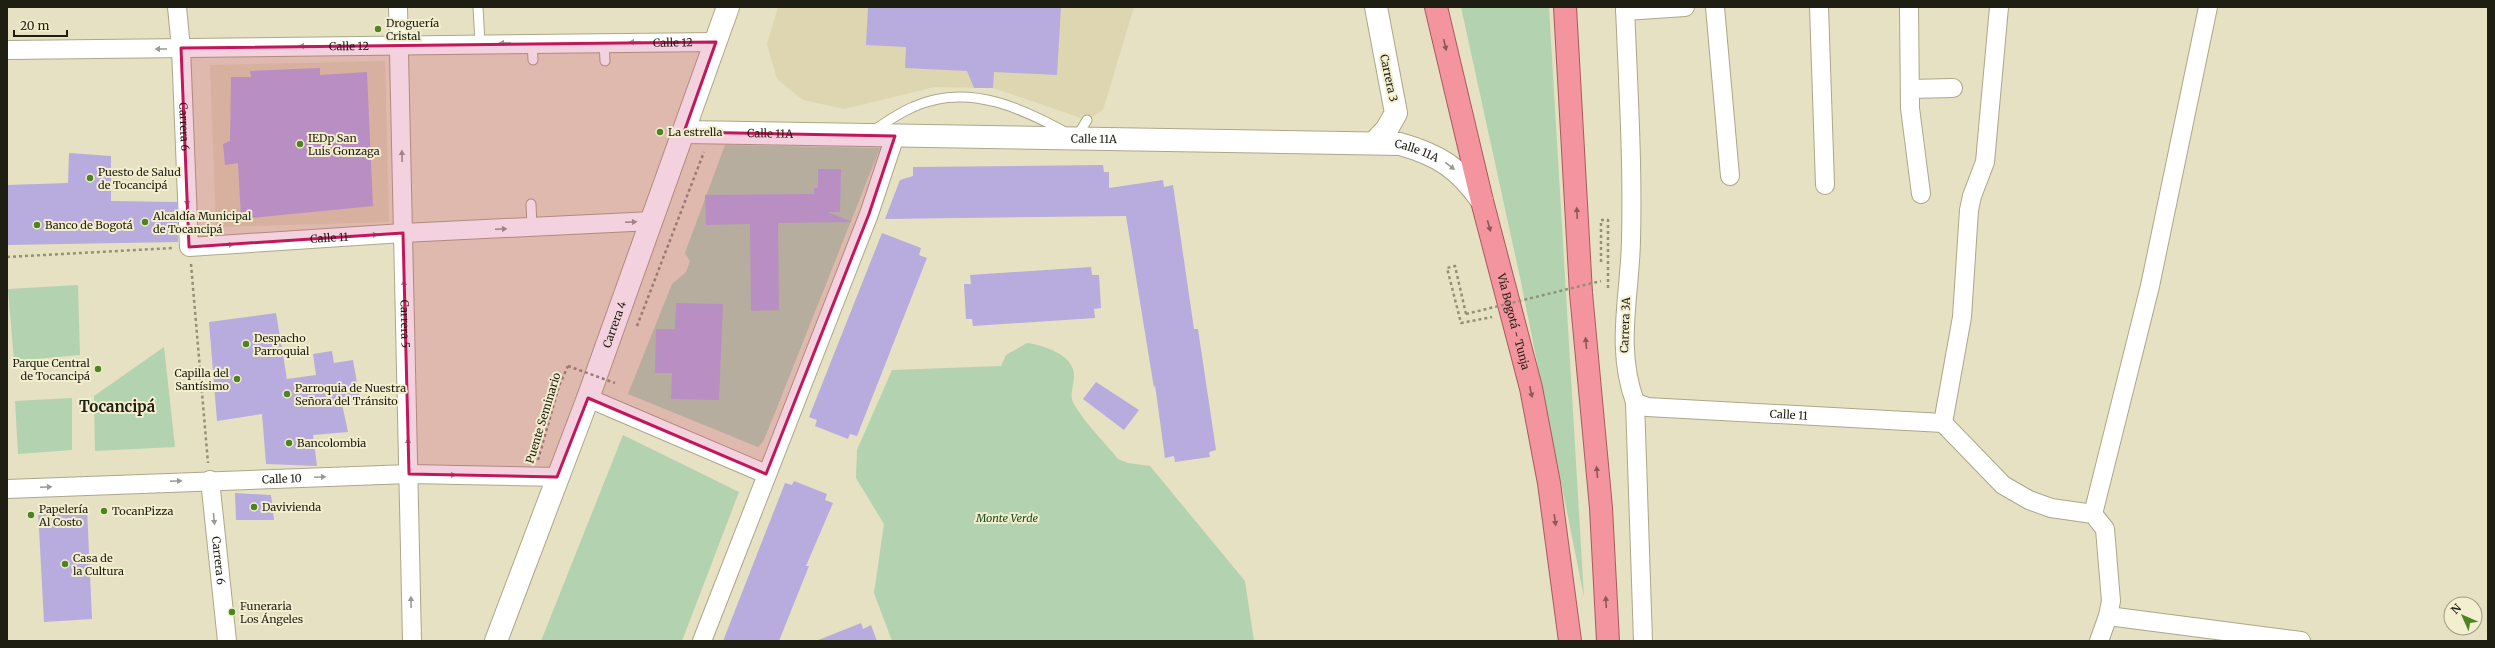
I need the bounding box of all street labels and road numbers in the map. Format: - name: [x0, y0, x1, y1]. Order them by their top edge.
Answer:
- street label: Calle 12: [653, 35, 693, 50]
- street label: Calle 12: [329, 39, 369, 53]
- street label: Carrera 3: [1377, 53, 1401, 103]
- street label: Carrera 6: [176, 102, 192, 152]
- street label: Calle 11A: [747, 126, 793, 141]
- street label: Calle 11A: [1071, 131, 1117, 146]
- street label: Calle 11A: [1395, 137, 1442, 165]
- street label: Calle 11: [310, 230, 349, 246]
- street label: Vía Bogotá - Tunja: [1494, 271, 1533, 371]
- street label: Carrera 3A: [1617, 297, 1633, 353]
- street label: Carrera 4: [600, 299, 629, 350]
- street label: Carrera 5: [397, 300, 413, 348]
- street label: Puente Seminario: [523, 370, 564, 465]
- street label: Calle 11: [1769, 407, 1808, 423]
- street label: Calle 10: [262, 471, 302, 486]
- street label: Carrera 6: [209, 536, 228, 586]

